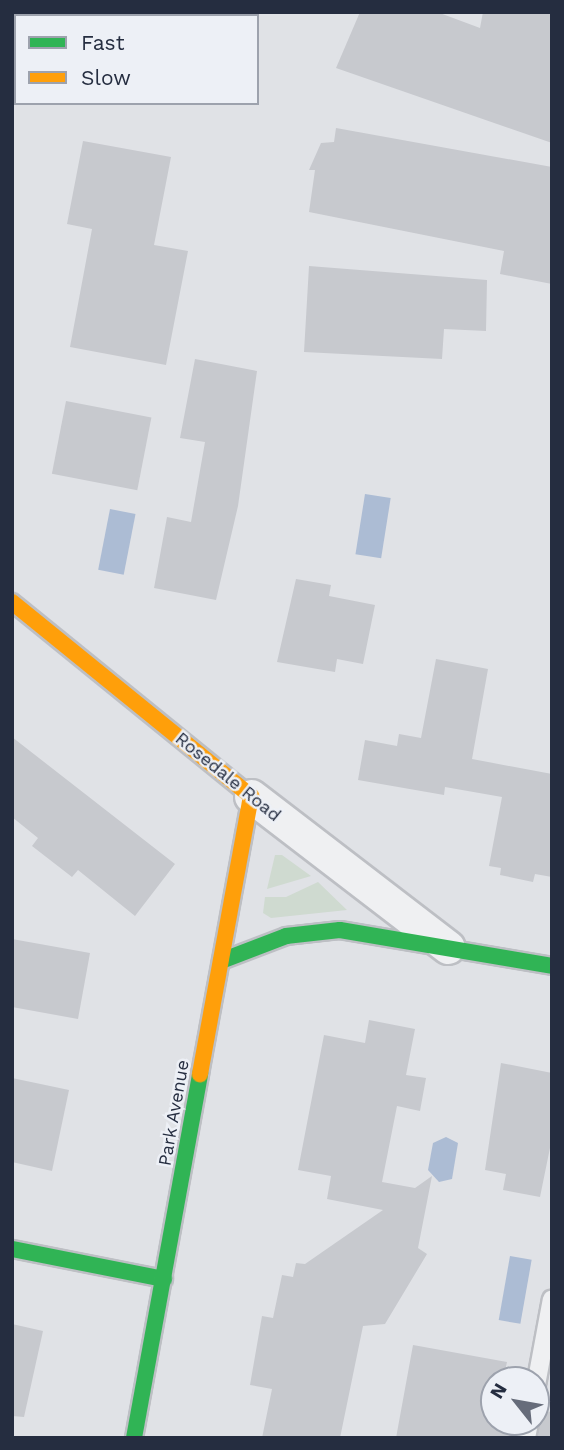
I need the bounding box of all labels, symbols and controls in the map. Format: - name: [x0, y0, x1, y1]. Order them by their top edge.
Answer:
- legend: [14, 14, 259, 105]
- text: Fast: [81, 30, 125, 55]
- text: Slow: [81, 65, 131, 90]
- street label: Rosedale Road: [171, 728, 285, 826]
- street label: Park Avenue: [154, 1058, 194, 1168]
- north arrow: [480, 1366, 550, 1436]
- text: N: [485, 1379, 512, 1403]

